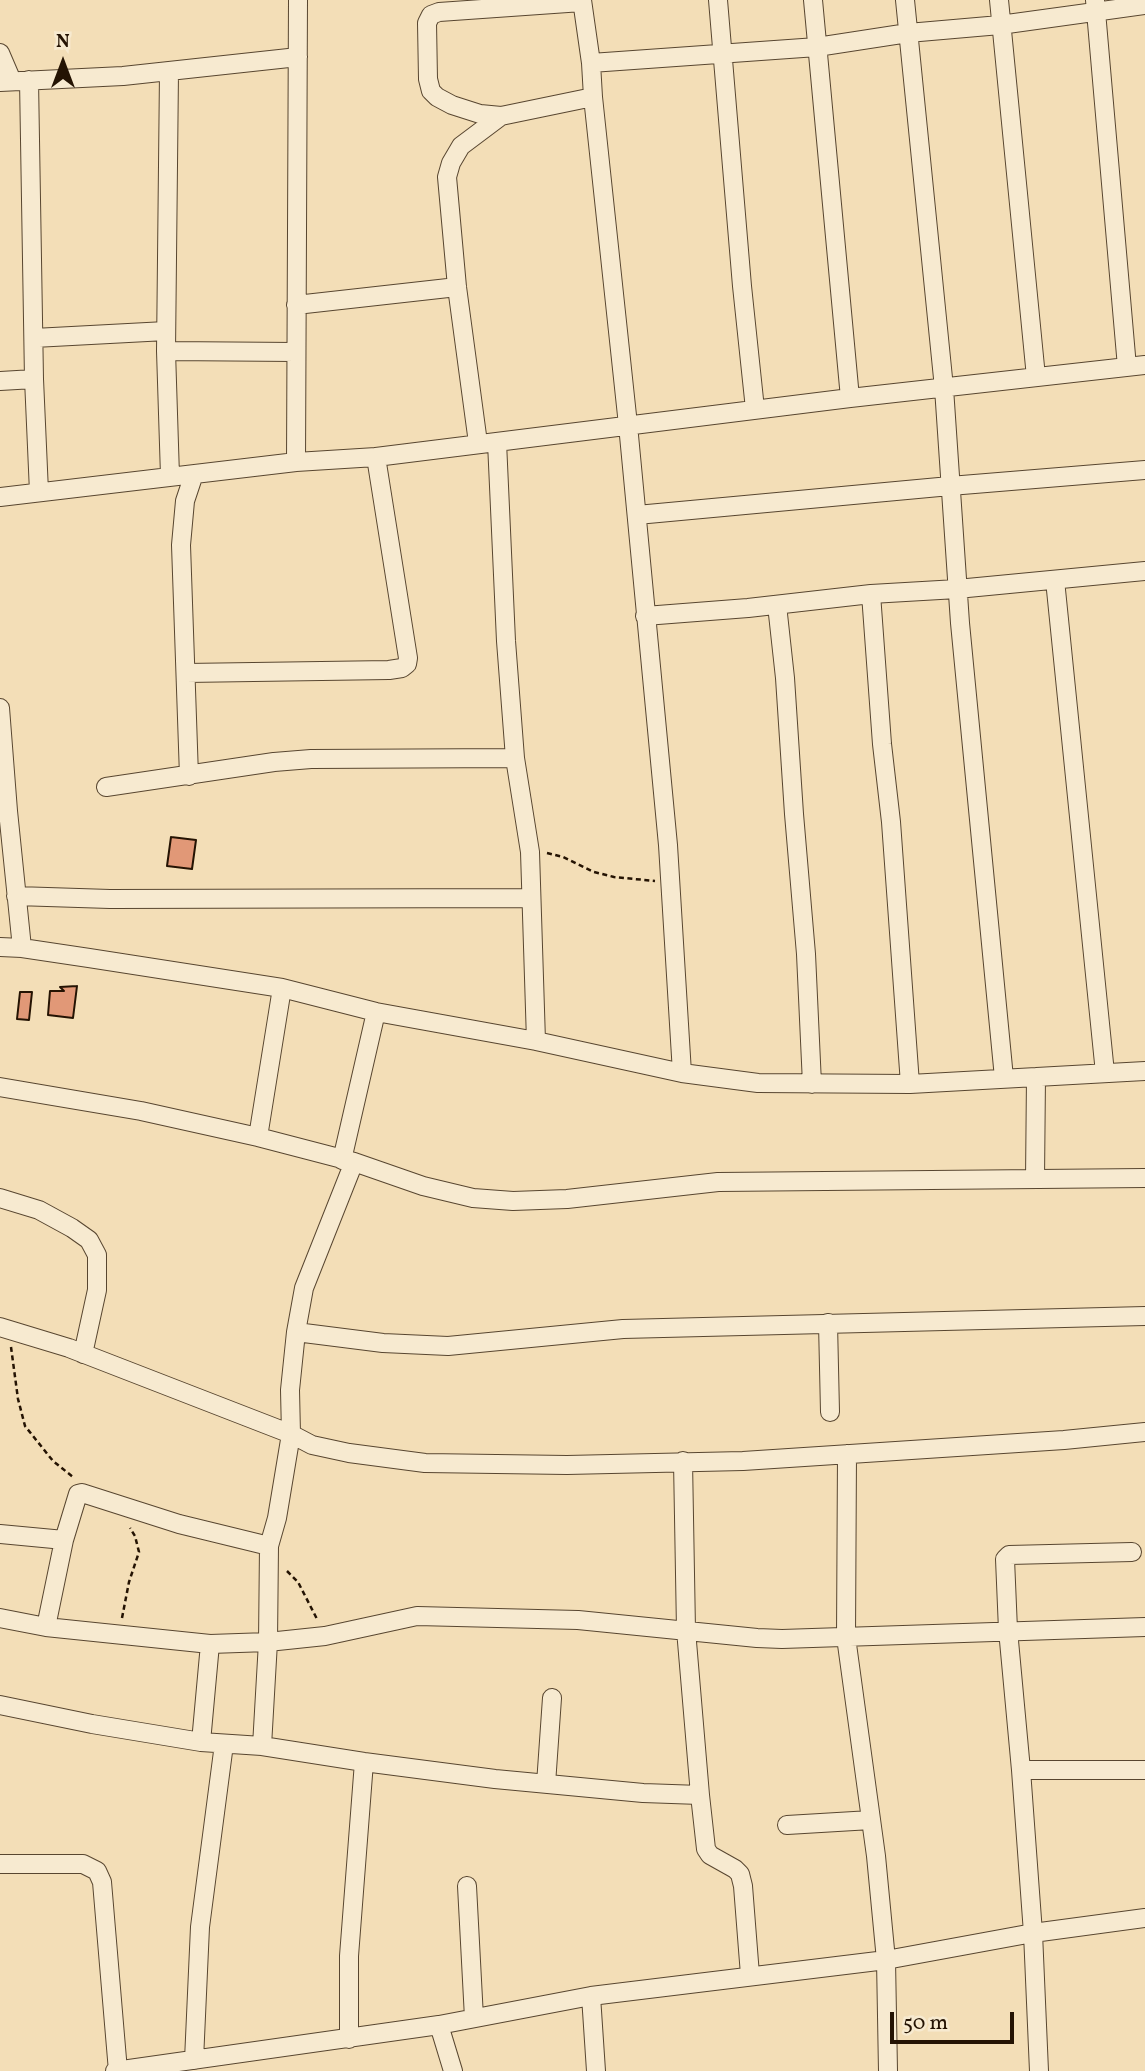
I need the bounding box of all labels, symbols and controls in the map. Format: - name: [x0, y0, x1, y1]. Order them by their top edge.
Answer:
- north arrow: [28, 28, 98, 98]
- text: N: [56, 29, 70, 55]
- scale bar: [893, 1997, 1017, 2041]
- text: 50 m: [903, 2009, 948, 2038]

